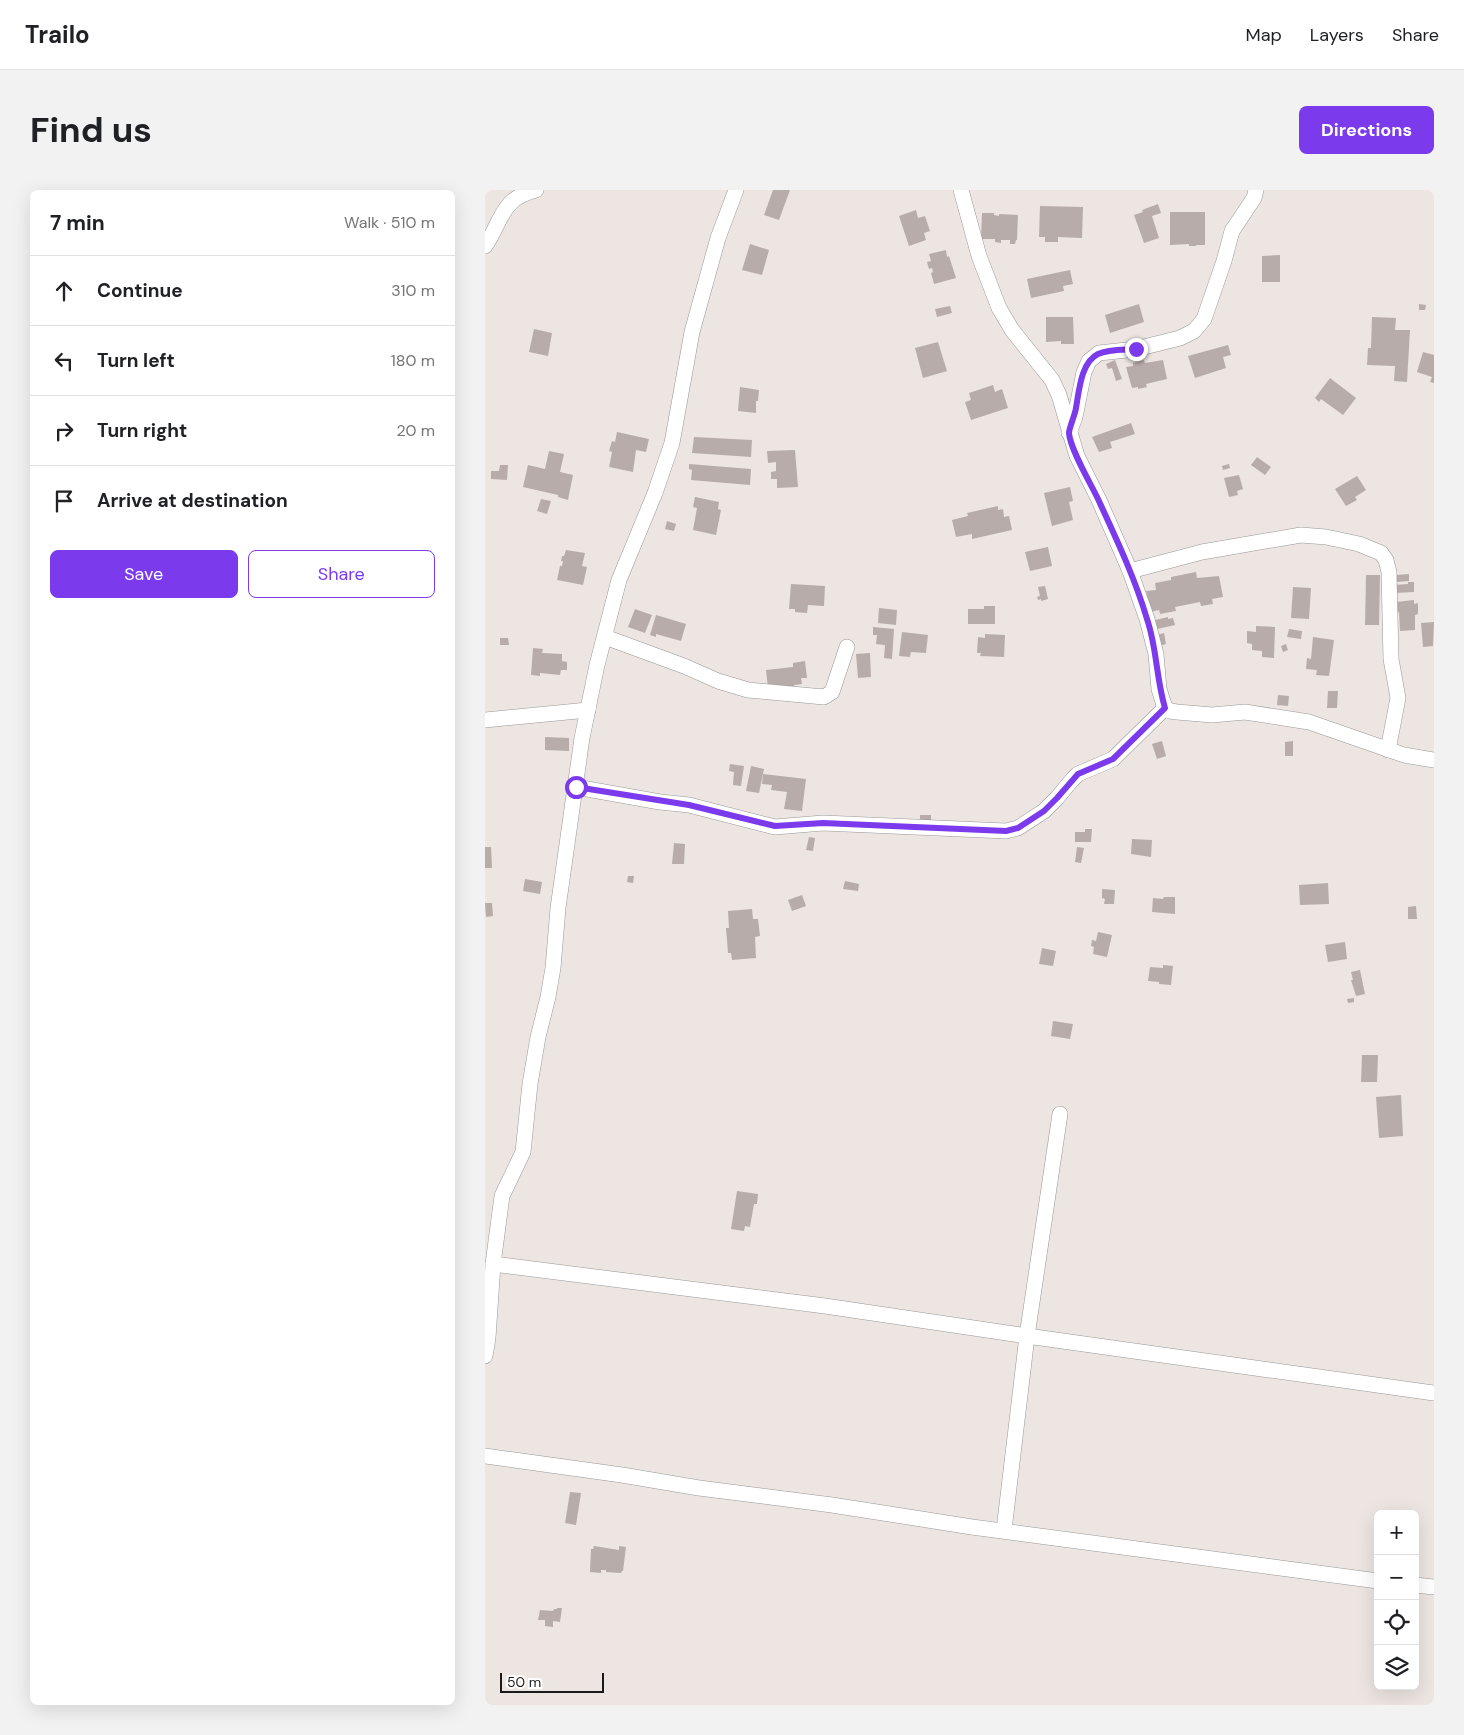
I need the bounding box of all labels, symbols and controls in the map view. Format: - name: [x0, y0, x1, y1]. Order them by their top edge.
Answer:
- text: Trailo: [25, 19, 90, 50]
- text: Map: [1246, 23, 1282, 47]
- text: Layers: [1310, 23, 1364, 47]
- text: Share: [1392, 23, 1439, 47]
- button: Directions: [1299, 106, 1434, 154]
- text: Find us: [30, 107, 152, 153]
- text: 7 min: [50, 209, 105, 237]
- text: Walk · 510 m: [344, 212, 435, 233]
- icon: ahead: [50, 277, 78, 305]
- text: Continue: [97, 278, 183, 303]
- text: 310 m: [391, 280, 435, 301]
- route end: [1125, 338, 1148, 361]
- icon: left: [50, 347, 78, 375]
- text: Turn left: [97, 348, 175, 373]
- text: 180 m: [391, 350, 435, 371]
- icon: right: [50, 417, 78, 445]
- text: Turn right: [97, 418, 187, 443]
- text: 20 m: [396, 420, 435, 441]
- icon: arrive: [50, 487, 78, 515]
- text: Arrive at destination: [97, 488, 288, 513]
- button: Save: [50, 550, 238, 598]
- button: Share: [248, 550, 435, 598]
- route start: [565, 776, 588, 799]
- map controls: [1374, 1510, 1419, 1690]
- button: +: [1374, 1510, 1419, 1555]
- button: −: [1374, 1555, 1419, 1600]
- button: locate: [1374, 1600, 1419, 1645]
- button: layers: [1374, 1645, 1419, 1690]
- scale bar: [500, 1670, 604, 1693]
- text: 50 m: [507, 1673, 541, 1691]

